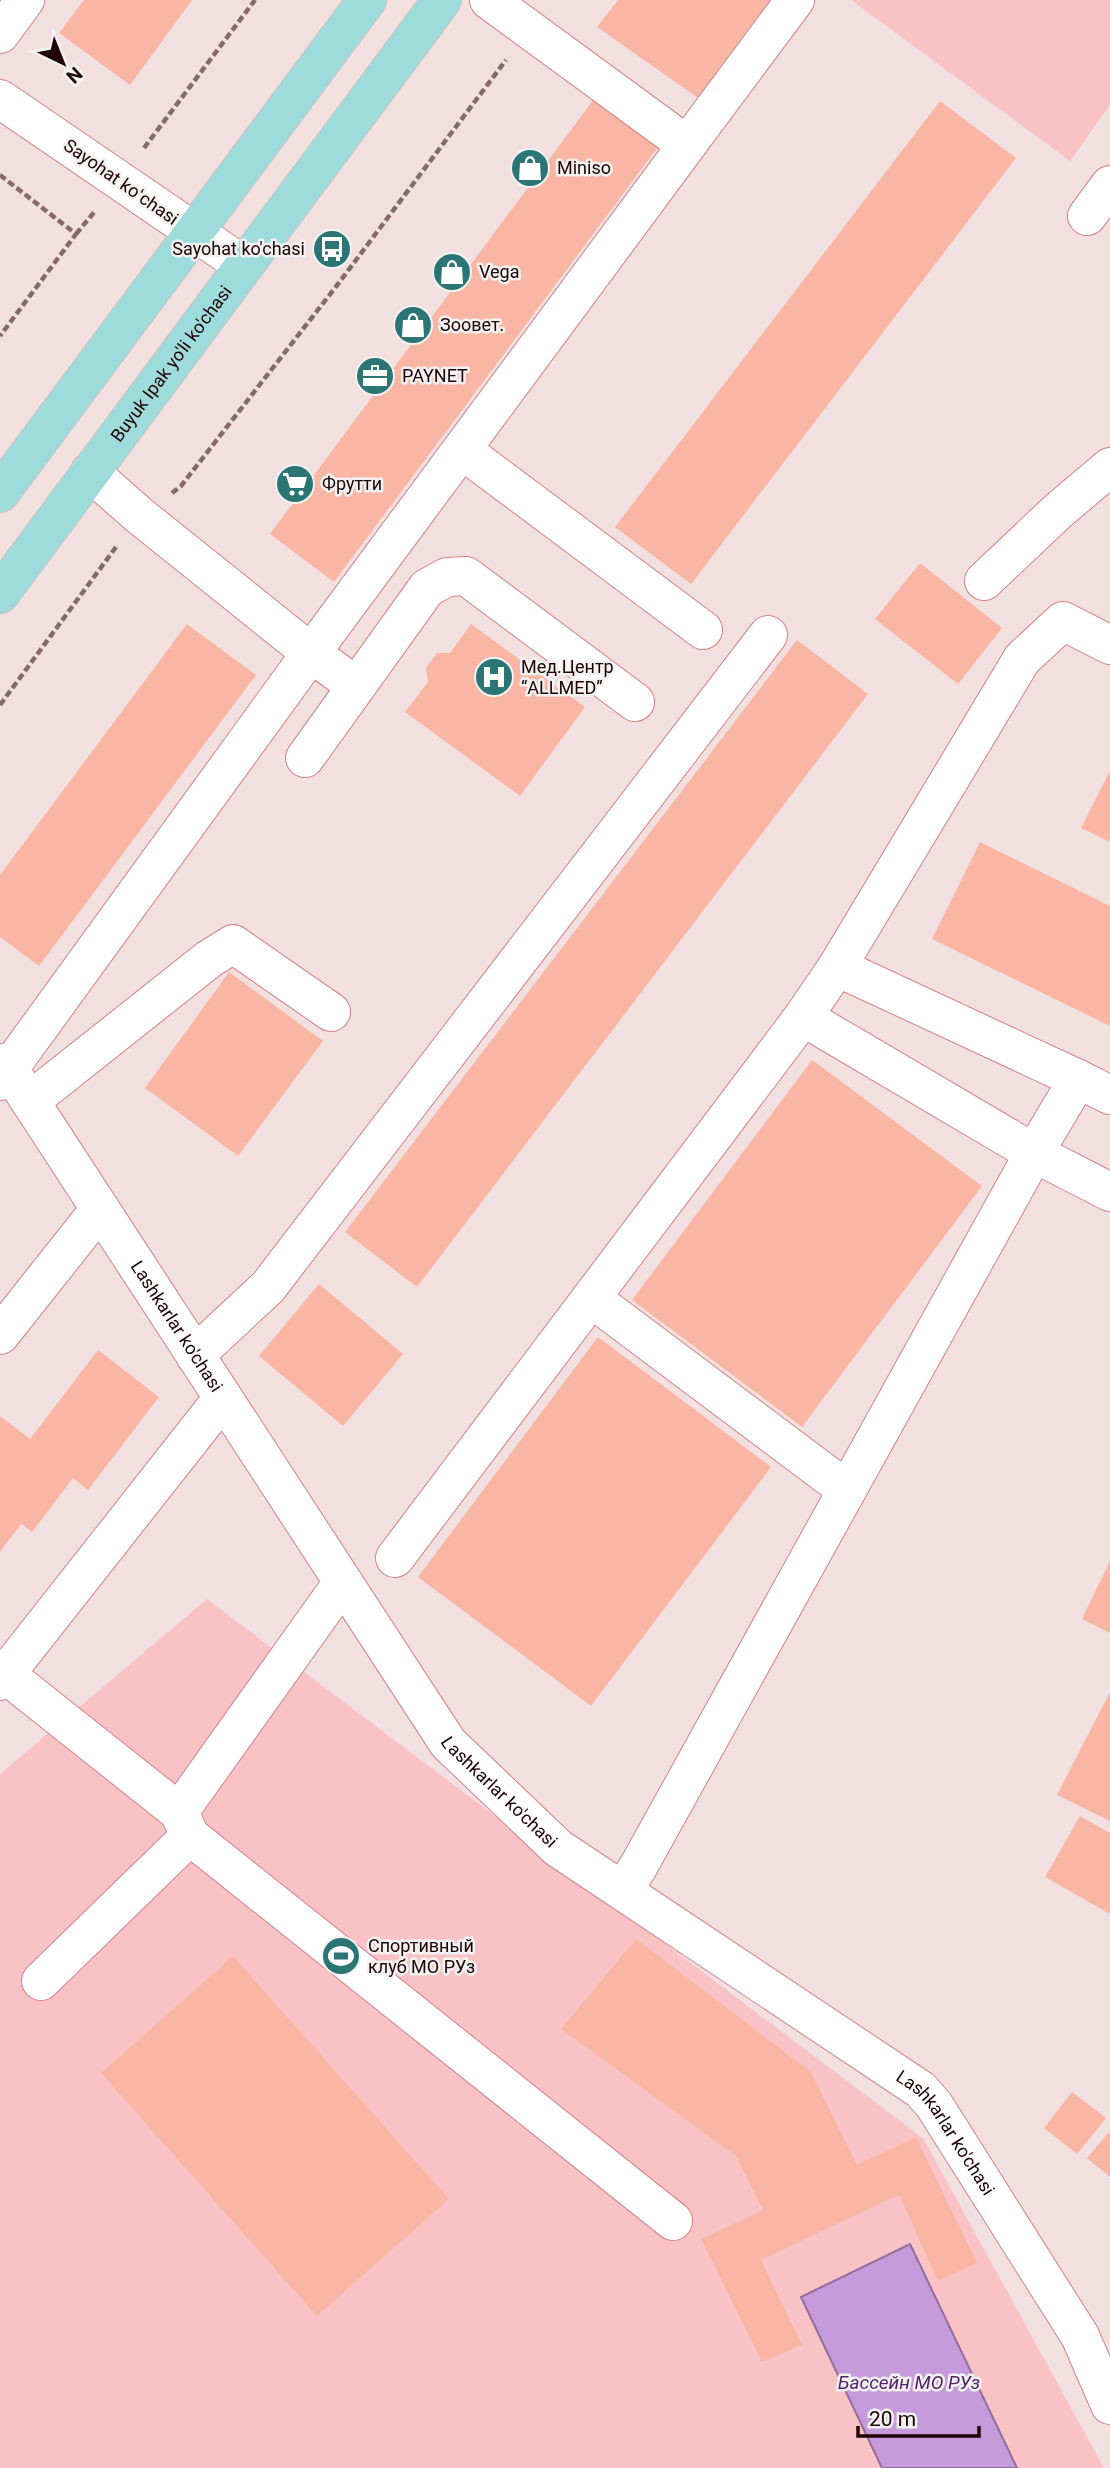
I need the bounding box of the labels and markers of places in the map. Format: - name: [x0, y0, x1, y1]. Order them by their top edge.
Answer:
- shop icon: Miniso: [509, 147, 551, 189]
- place label: Miniso: [557, 157, 611, 178]
- bus stop icon: Sayohat ko'chasi: [311, 228, 353, 270]
- place label: Sayohat ko'chasi: [172, 238, 305, 259]
- shop icon: Vega: [431, 251, 473, 293]
- place label: Vega: [479, 261, 520, 282]
- shop icon: Зоовет.: [392, 304, 434, 346]
- place label: Зоовет.: [440, 314, 504, 335]
- office icon: PAYNET: [354, 355, 396, 397]
- place label: PAYNET: [402, 365, 468, 386]
- supermarket icon: Фрутти: [274, 463, 316, 505]
- place label: Фрутти: [322, 473, 382, 494]
- hospital icon: Мед.Центр “ALLMED”: [473, 656, 515, 698]
- place label: Мед.Центр “ALLMED”: [521, 656, 614, 698]
- sports icon: Спортивный клуб МО РУз: [320, 1935, 362, 1977]
- place label: Спортивный клуб МО РУз: [368, 1935, 475, 1977]

